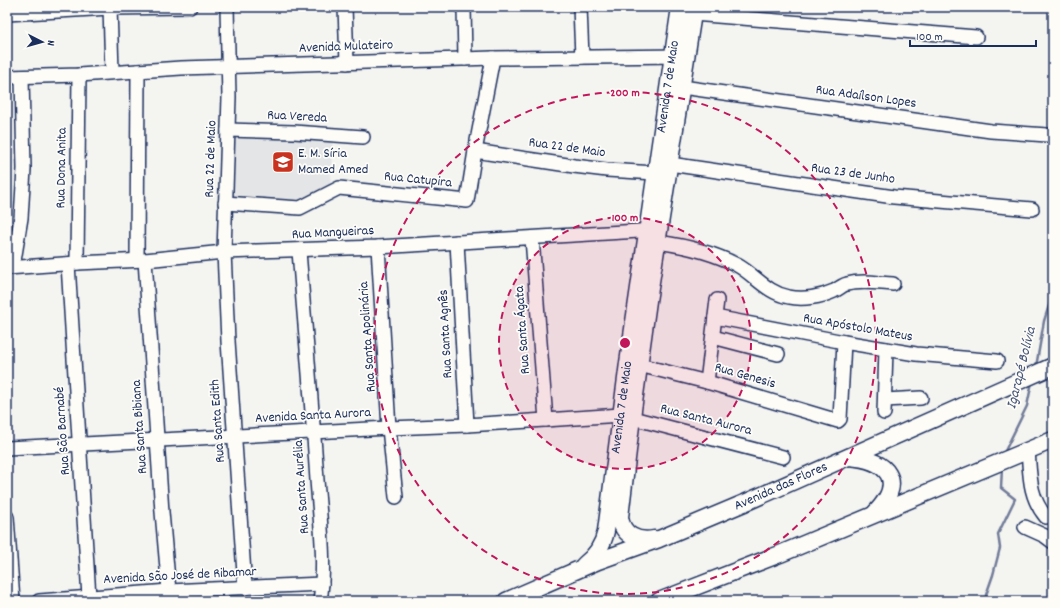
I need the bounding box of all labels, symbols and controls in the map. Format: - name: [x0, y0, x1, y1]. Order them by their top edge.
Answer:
- north arrow: [22, 22, 62, 62]
- scale bar: [910, 22, 1036, 48]
- text: 100 m: [916, 29, 943, 46]
- street label: Avenida Mulateiro: [298, 35, 394, 59]
- text: N: [42, 39, 58, 47]
- street label: Avenida 7 de Maio: [652, 39, 685, 134]
- street label: Rua Adaílson Lopes: [814, 80, 918, 114]
- text: 200 m: [610, 85, 640, 102]
- street label: Rua Vereda: [267, 105, 328, 129]
- street label: Rua 22 de Maio: [200, 120, 222, 198]
- street label: Rua Dona Anita: [51, 127, 73, 209]
- street label: Rua 22 de Maio: [527, 133, 607, 163]
- place label: E. M. Síria Mamed Amed: [298, 144, 368, 180]
- school or university icon: E. M. Síria Mamed Amed: [270, 149, 296, 175]
- street label: Rua 23 de Junho: [810, 158, 896, 190]
- street label: Rua Catupira: [383, 166, 453, 194]
- text: 100 m: [612, 210, 638, 227]
- street label: Rua Mangueiras: [291, 221, 375, 245]
- street label: Rua Santa Apolinária: [354, 281, 382, 393]
- street label: Rua Santa Ágata: [510, 285, 536, 375]
- street label: Rua Santa Agnês: [434, 289, 458, 379]
- street label: Rua Apóstolo Mateus: [802, 309, 915, 348]
- water label: Igarapé Bolívia: [1001, 324, 1043, 411]
- centre of rings: [618, 336, 632, 350]
- street label: Rua Genesis: [712, 358, 778, 394]
- street label: Avenida 7 de Maio: [606, 360, 638, 455]
- street label: Rua Santa Edith: [205, 378, 231, 464]
- street label: Rua Santa Bibiana: [127, 379, 153, 475]
- street label: Rua São Barnabé: [50, 386, 76, 476]
- street label: Rua Santa Aurora: [658, 399, 754, 441]
- street label: Avenida Santa Aurora: [255, 403, 372, 429]
- street label: Rua Santa Aurélia: [289, 439, 315, 535]
- street label: Avenida das Flores: [731, 457, 831, 516]
- street label: Avenida São José de Ribamar: [103, 562, 258, 590]

